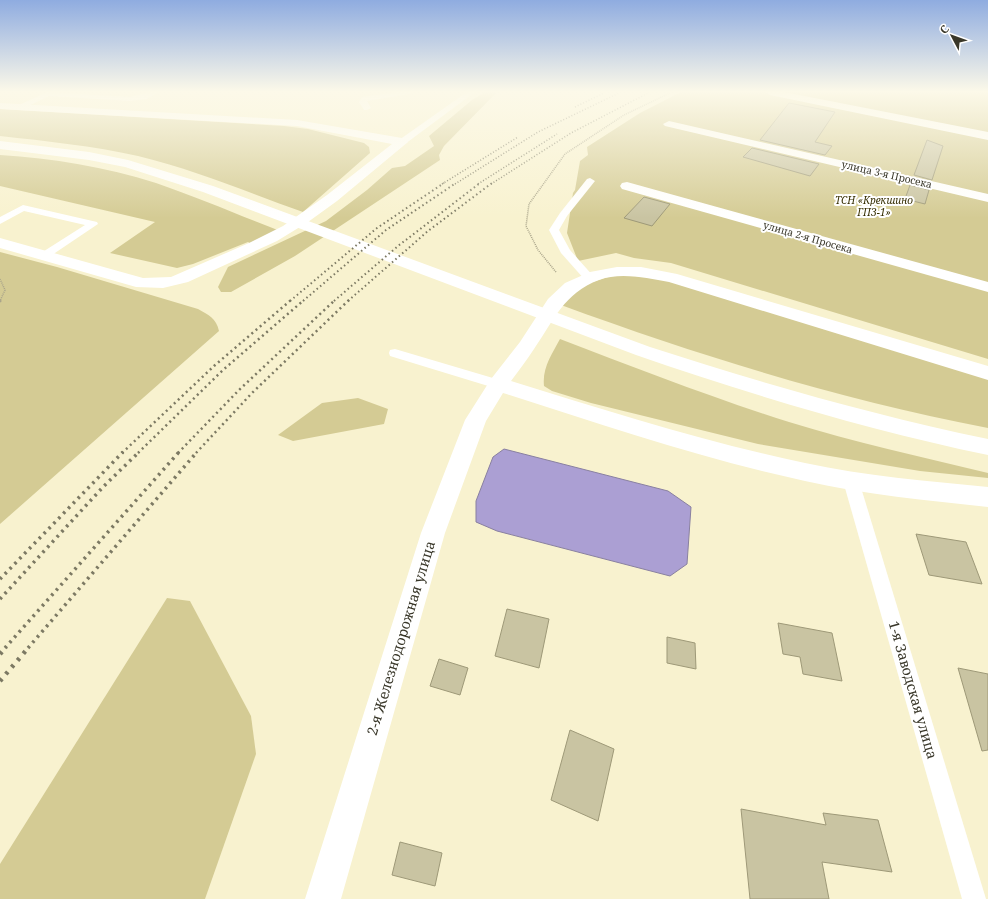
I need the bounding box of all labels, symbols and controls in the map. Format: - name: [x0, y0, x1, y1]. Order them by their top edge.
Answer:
- north arrow: [932, 16, 972, 56]
- text: С: [936, 21, 952, 37]
- street label: улица 3-я Просека: [840, 157, 934, 191]
- park label: ТСН «Крекшино ГПЗ-1»: [835, 193, 913, 219]
- street label: улица 2-я Просека: [762, 218, 855, 257]
- street label: 2-я Железнодорожная улица: [362, 538, 439, 737]
- street label: 1-я Заводская улица: [885, 619, 942, 761]

